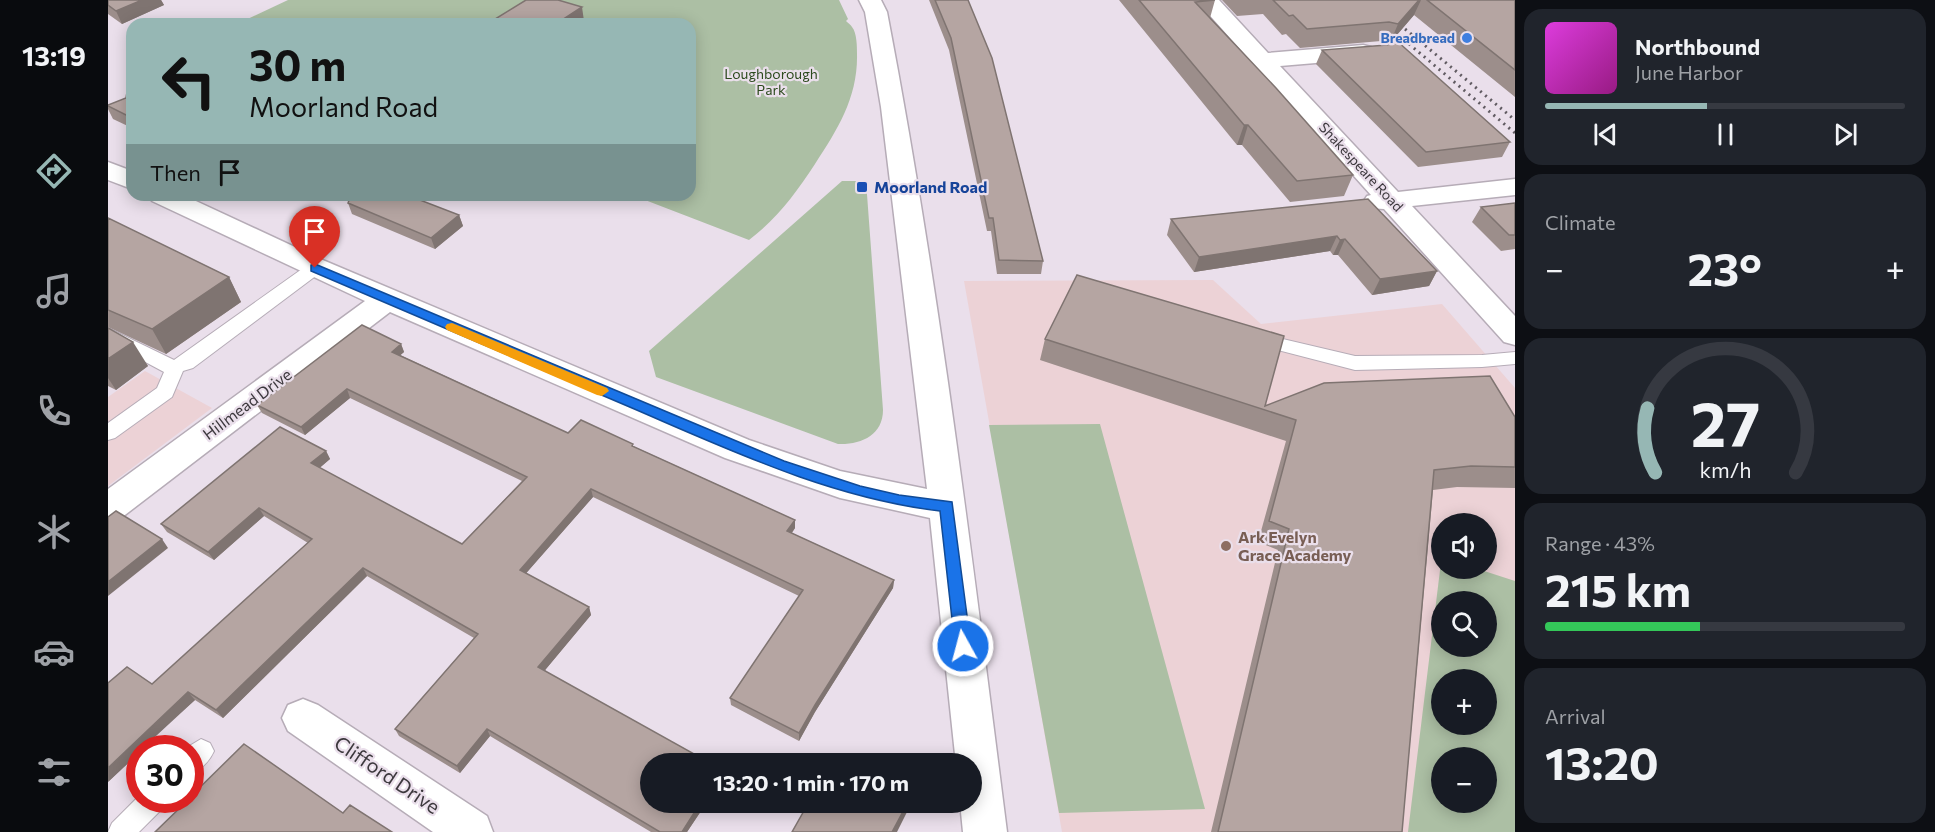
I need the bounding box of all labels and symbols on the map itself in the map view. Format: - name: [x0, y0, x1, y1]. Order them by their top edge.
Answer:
- place label: Breadbread: [1380, 29, 1455, 46]
- marker: Breadbread: [1460, 31, 1474, 45]
- park label: Loughborough Park: [724, 65, 818, 98]
- street label: Shakespeare Road: [1316, 119, 1407, 215]
- place label: Moorland Road: [874, 177, 987, 196]
- marker: Moorland Road: [855, 180, 869, 194]
- pin: [289, 206, 340, 268]
- street label: Hillmead Drive: [199, 364, 295, 443]
- place label: Ark Evelyn Grace Academy: [1238, 527, 1352, 564]
- marker: Ark Evelyn Grace Academy: [1219, 539, 1233, 553]
- position arrow: [931, 614, 995, 678]
- street label: Clifford Drive: [330, 730, 445, 818]
- speed limit sign: 30: [126, 735, 204, 813]

